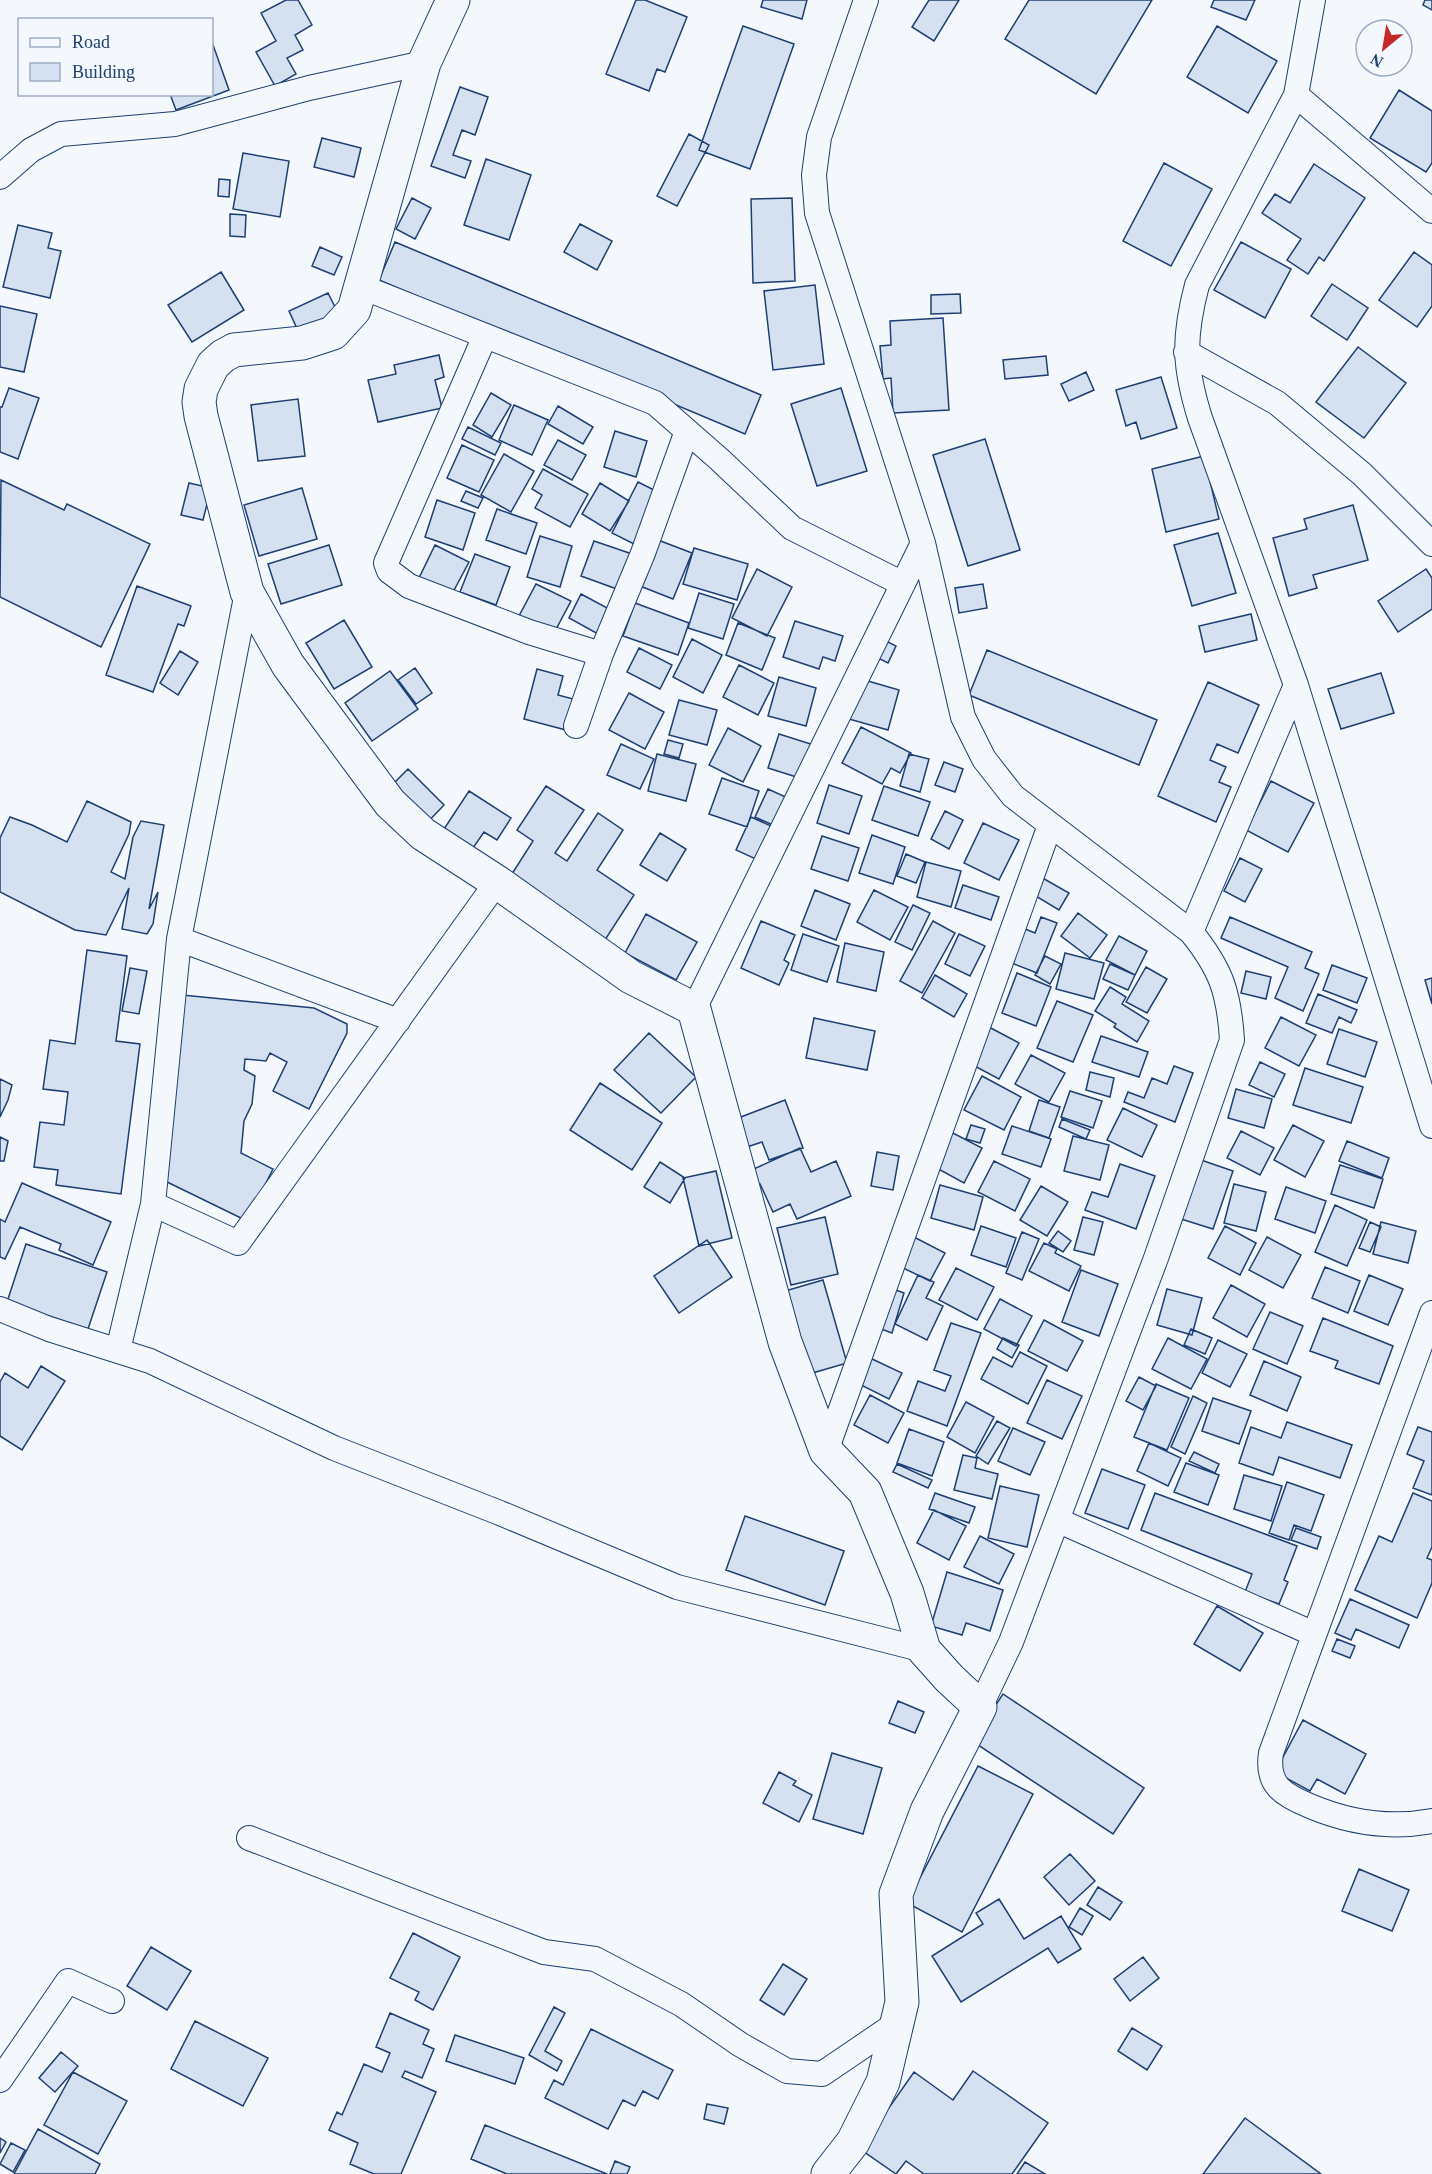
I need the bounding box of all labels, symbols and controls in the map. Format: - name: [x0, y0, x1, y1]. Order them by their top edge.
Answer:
- legend: [18, 18, 213, 96]
- north arrow: [1354, 18, 1414, 78]
- text: Road: [72, 32, 110, 52]
- text: N: [1367, 50, 1386, 71]
- text: Building: [72, 62, 135, 82]

